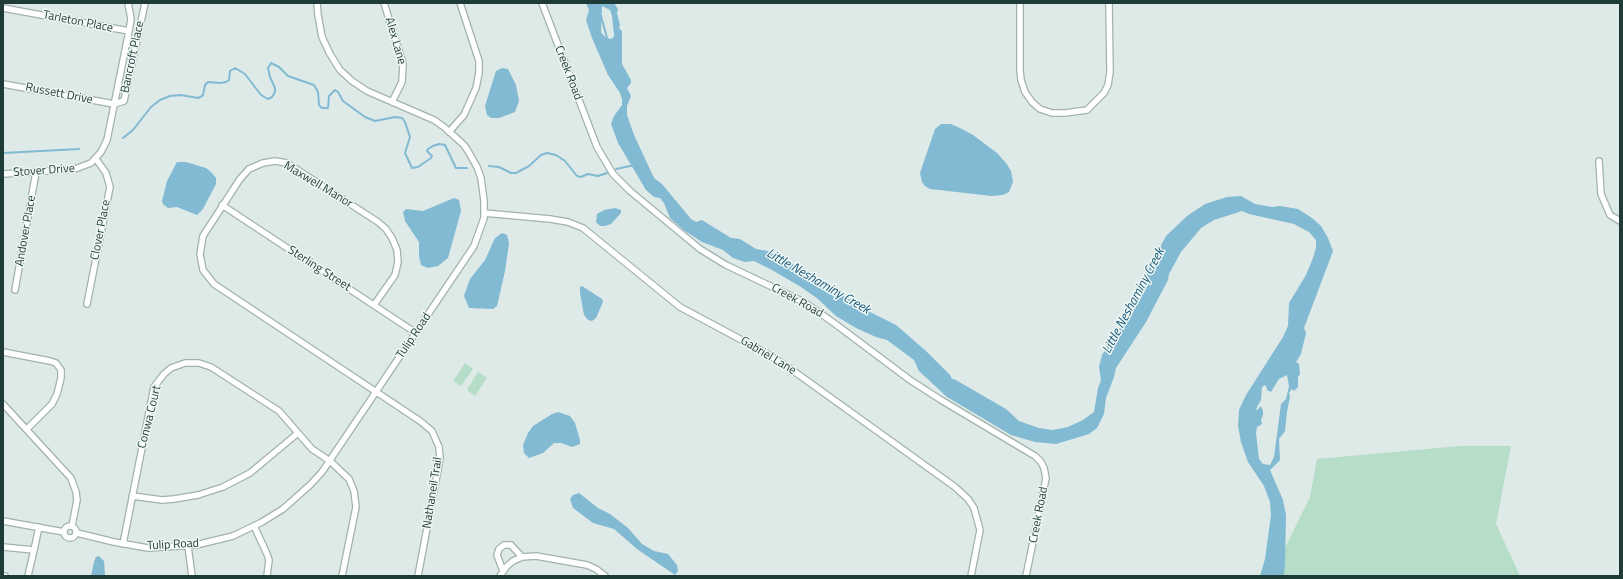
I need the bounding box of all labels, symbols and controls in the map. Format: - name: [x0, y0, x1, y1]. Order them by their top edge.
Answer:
- street label: Tarleton Place: [42, 8, 114, 36]
- street label: Alex Lane: [381, 16, 409, 66]
- street label: Bancroft Place: [118, 20, 148, 94]
- street label: Creek Road: [551, 44, 585, 102]
- street label: Russett Drive: [24, 80, 94, 108]
- street label: Maxwell Manor: [281, 159, 355, 211]
- street label: Stover Drive: [13, 162, 75, 180]
- street label: Andover Place: [13, 194, 39, 268]
- street label: Clover Place: [88, 199, 114, 261]
- street label: Sterling Street: [285, 243, 353, 295]
- water label: Little Neshaminy Creek: [763, 246, 873, 318]
- water label: Little Neshaminy Creek: [1100, 246, 1168, 356]
- street label: Creek Road: [769, 281, 825, 321]
- street label: Tulip Road: [393, 310, 435, 362]
- street label: Gabriel Lane: [738, 334, 798, 378]
- street label: Conwa Court: [135, 384, 165, 450]
- street label: Nathaneil Trail: [420, 456, 446, 530]
- street label: Creek Road: [1026, 486, 1052, 544]
- street label: Tulip Road: [147, 536, 199, 554]

